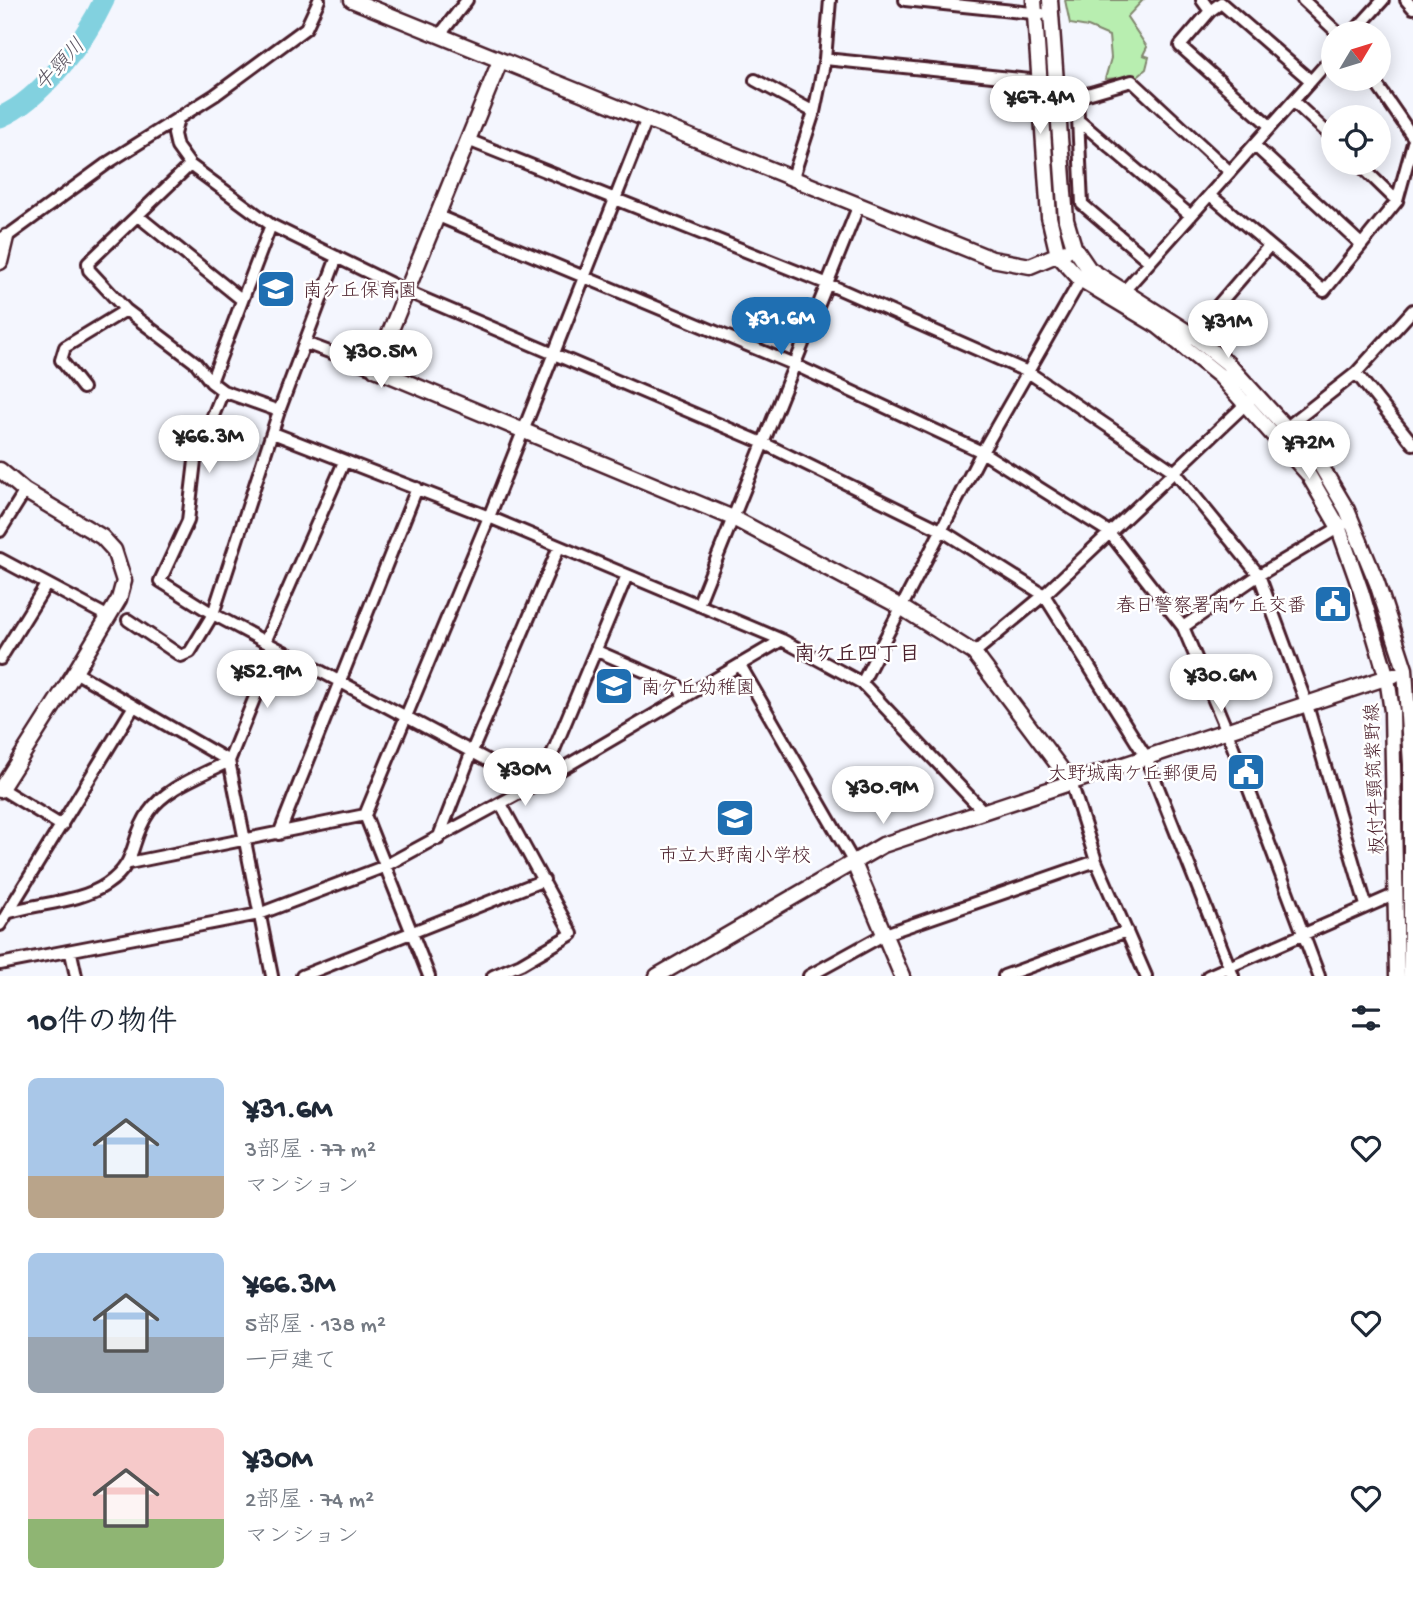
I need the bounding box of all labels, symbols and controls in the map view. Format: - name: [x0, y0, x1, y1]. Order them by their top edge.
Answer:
- north arrow: [1321, 21, 1391, 91]
- map controls: [1321, 21, 1391, 175]
- water label: 牛頸川: [29, 33, 92, 98]
- pin: ¥67.4M: [983, 76, 1097, 136]
- text: ¥67.4M: [1006, 85, 1074, 112]
- button: locate: [1321, 105, 1391, 175]
- school or university icon: 南ケ丘保育園: [255, 268, 297, 310]
- place label: 南ケ丘保育園: [303, 280, 417, 304]
- pin: ¥31.6M: [724, 298, 838, 357]
- pin: ¥31M: [1187, 300, 1269, 360]
- text: ¥31.6M: [748, 306, 814, 333]
- text: ¥31M: [1204, 309, 1252, 336]
- pin: ¥30.5M: [324, 330, 438, 390]
- text: ¥30.5M: [346, 339, 416, 366]
- pin: ¥66.3M: [152, 416, 266, 475]
- pin: ¥72M: [1268, 421, 1350, 481]
- text: ¥66.3M: [174, 424, 244, 451]
- text: ¥72M: [1284, 430, 1334, 457]
- public building icon: 春日警察署南ヶ丘交番: [1312, 583, 1354, 625]
- place label: 春日警察署南ヶ丘交番: [1116, 595, 1306, 619]
- district label: 南ケ丘四丁目: [794, 642, 920, 669]
- pin: ¥52.9M: [210, 650, 324, 710]
- pin: ¥30.6M: [1164, 654, 1278, 714]
- text: ¥52.9M: [233, 659, 301, 686]
- text: ¥30.6M: [1186, 663, 1256, 690]
- school or university icon: 南ケ丘幼稚園: [593, 665, 635, 707]
- place label: 南ケ丘幼稚園: [641, 677, 755, 701]
- street label: 板付牛頸筑紫野線: [1361, 703, 1391, 855]
- pin: ¥30M: [484, 748, 566, 808]
- public building icon: 大野城南ケ丘郵便局: [1225, 751, 1267, 793]
- text: ¥30M: [499, 757, 551, 784]
- place label: 大野城南ケ丘郵便局: [1048, 763, 1219, 787]
- pin: ¥30.9M: [826, 766, 940, 826]
- text: ¥30.9M: [848, 775, 918, 802]
- school or university icon: 市立大野南小学校: [714, 797, 756, 839]
- place label: 市立大野南小学校: [659, 845, 811, 869]
- icon: filters: [1347, 999, 1385, 1037]
- text: 10件の物件: [28, 1007, 177, 1042]
- text: ¥31.6M: [245, 1094, 332, 1129]
- icon: home: [84, 1106, 168, 1190]
- icon: heart: [1347, 1129, 1385, 1167]
- text: 3部屋 · 77 m²: [245, 1138, 376, 1165]
- text: マンション: [245, 1174, 359, 1201]
- text: ¥66.3M: [245, 1269, 335, 1304]
- icon: home: [84, 1281, 168, 1365]
- icon: heart: [1347, 1304, 1385, 1342]
- text: 5部屋 · 138 m²: [245, 1313, 386, 1340]
- text: 一戸建て: [245, 1349, 337, 1376]
- text: ¥30M: [245, 1444, 312, 1479]
- icon: home: [84, 1456, 168, 1540]
- icon: heart: [1347, 1479, 1385, 1517]
- text: 2部屋 · 74 m²: [245, 1488, 374, 1515]
- text: マンション: [245, 1524, 359, 1551]

